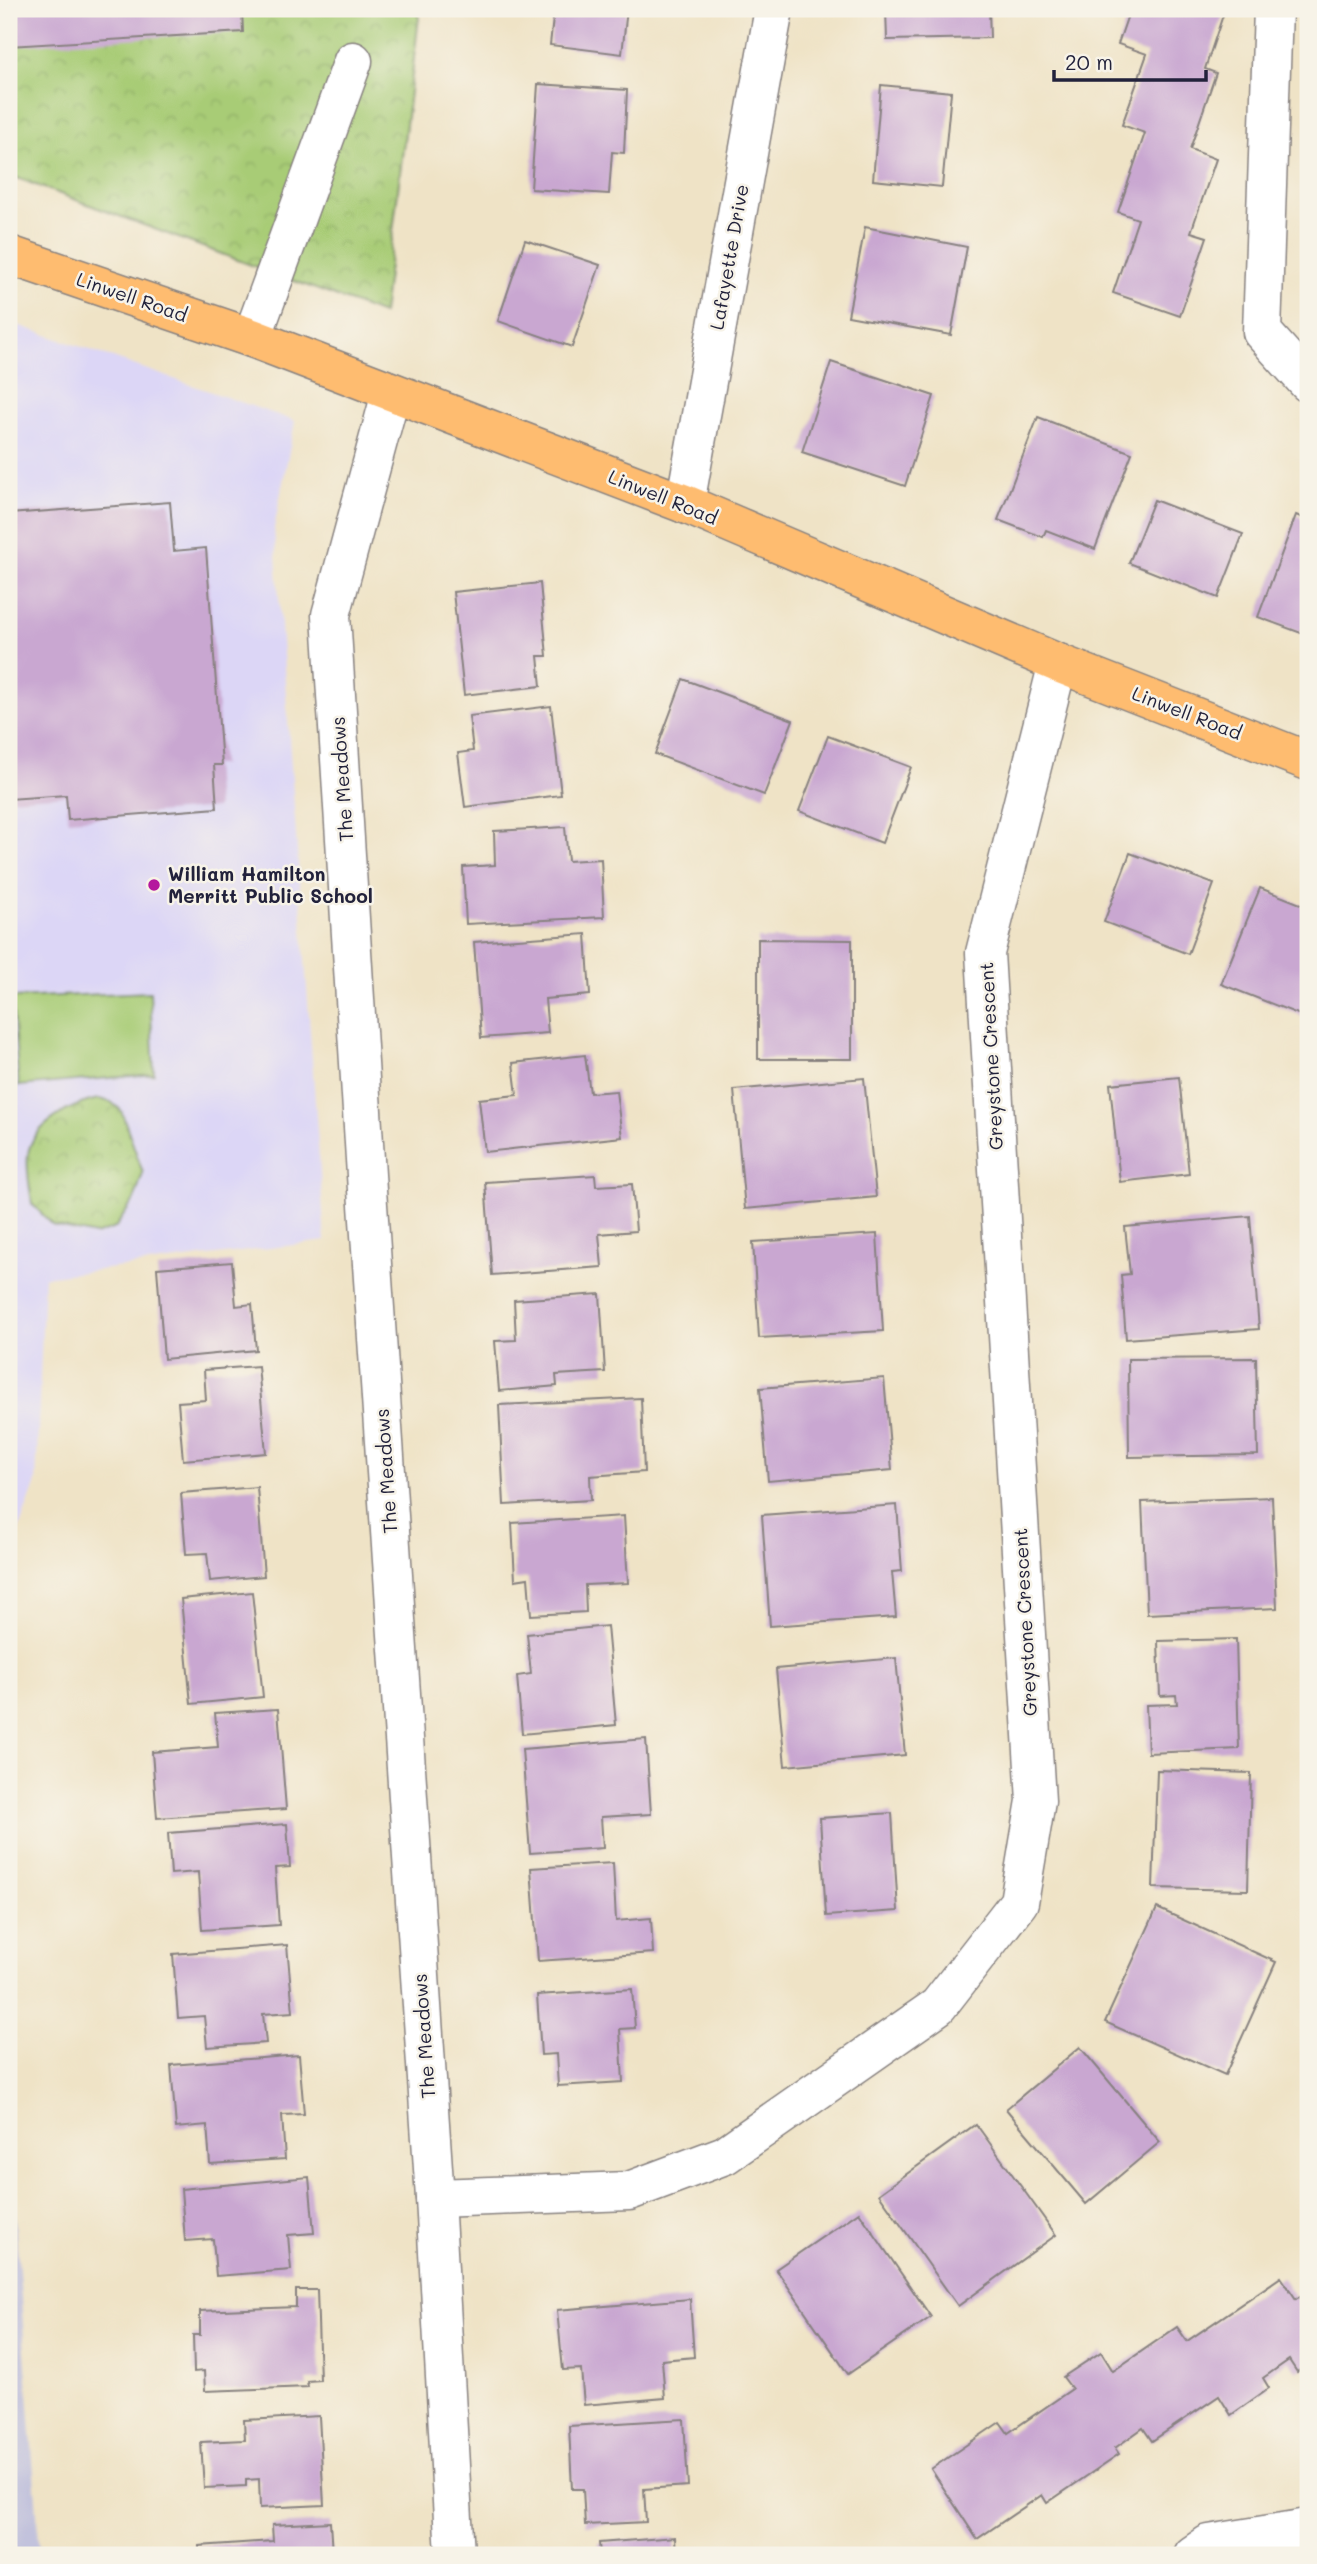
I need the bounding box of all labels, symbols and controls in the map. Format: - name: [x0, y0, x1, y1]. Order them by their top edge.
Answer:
- scale bar: [1054, 38, 1207, 82]
- text: 20 m: [1065, 48, 1113, 75]
- street label: Lafayette Drive: [703, 182, 754, 332]
- street label: Linwell Road: [73, 266, 191, 327]
- street label: Linwell Road: [605, 463, 722, 530]
- street label: Linwell Road: [1129, 680, 1246, 745]
- street label: The Meadows: [325, 716, 358, 842]
- place label: William Hamilton Merritt Public School: [168, 861, 373, 908]
- marker: William Hamilton Merritt Public School: [146, 877, 162, 893]
- street label: Greystone Crescent: [973, 961, 1008, 1151]
- street label: The Meadows: [369, 1408, 402, 1534]
- street label: Greystone Crescent: [1007, 1527, 1042, 1717]
- street label: The Meadows: [407, 1973, 440, 2099]

